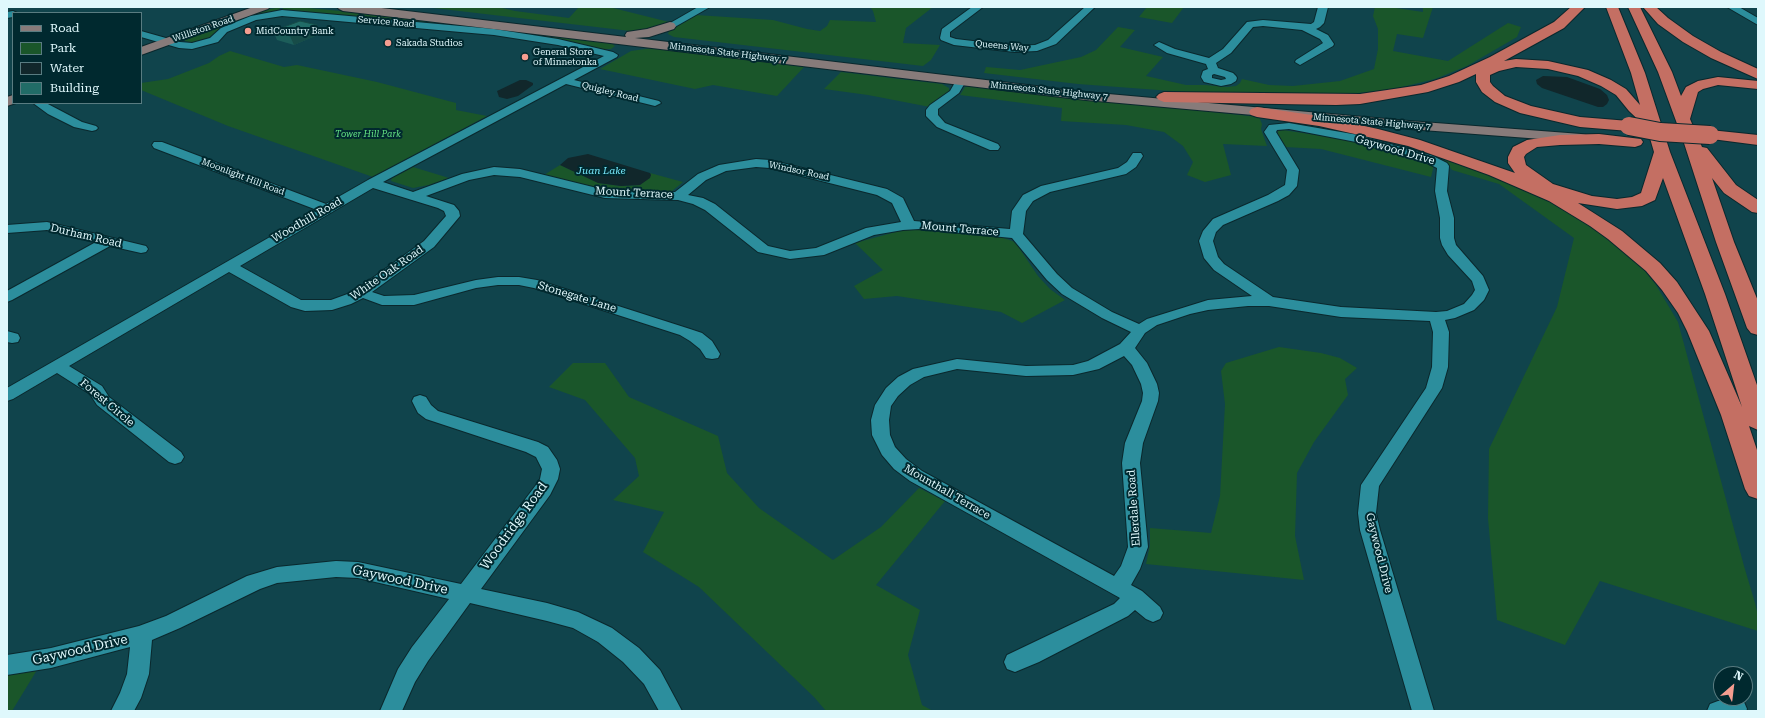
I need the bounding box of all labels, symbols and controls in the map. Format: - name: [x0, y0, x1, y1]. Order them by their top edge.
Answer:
- legend: [12, 12, 142, 104]
- street label: Williston Road: [171, 14, 235, 44]
- street label: Service Road: [357, 14, 415, 30]
- text: Road: [50, 21, 79, 35]
- marker: MidCountry Bank: [243, 26, 253, 36]
- place label: MidCountry Bank: [256, 26, 334, 36]
- marker: Sakada Studios: [383, 38, 393, 48]
- place label: Sakada Studios: [396, 38, 463, 48]
- street label: Queens Way: [975, 38, 1029, 54]
- street label: Minnesota State Highway 7: [669, 40, 787, 66]
- text: Park: [50, 41, 76, 55]
- place label: General Store of Minnetonka: [533, 47, 597, 68]
- marker: General Store of Minnetonka: [520, 52, 530, 62]
- text: Water: [50, 61, 84, 75]
- street label: Minnesota State Highway 7: [990, 79, 1108, 103]
- street label: Quigley Road: [581, 80, 639, 104]
- text: Building: [50, 81, 99, 95]
- street label: Minnesota State Highway 7: [1313, 111, 1431, 133]
- park label: Tower Hill Park: [335, 129, 401, 139]
- street label: Gaywood Drive: [1354, 132, 1436, 168]
- street label: Moonlight Hill Road: [200, 156, 286, 198]
- street label: Windsor Road: [768, 159, 830, 183]
- water label: Juan Lake: [576, 165, 626, 177]
- street label: Mount Terrace: [595, 184, 673, 202]
- street label: Woodhill Road: [270, 195, 344, 245]
- street label: Mount Terrace: [921, 219, 999, 239]
- street label: Durham Road: [49, 221, 123, 251]
- street label: White Oak Road: [348, 243, 426, 303]
- street label: Stonegate Lane: [536, 279, 618, 315]
- street label: Forest Circle: [77, 376, 137, 430]
- street label: Mounthall Terrace: [901, 462, 993, 522]
- street label: Ellerdale Road: [1125, 469, 1143, 547]
- street label: Woodridge Road: [477, 479, 551, 573]
- street label: Gaywood Drive: [1363, 512, 1395, 594]
- street label: Gaywood Drive: [351, 562, 449, 598]
- street label: Gaywood Drive: [31, 631, 129, 669]
- north arrow: [1713, 666, 1753, 706]
- text: N: [1732, 668, 1745, 684]

